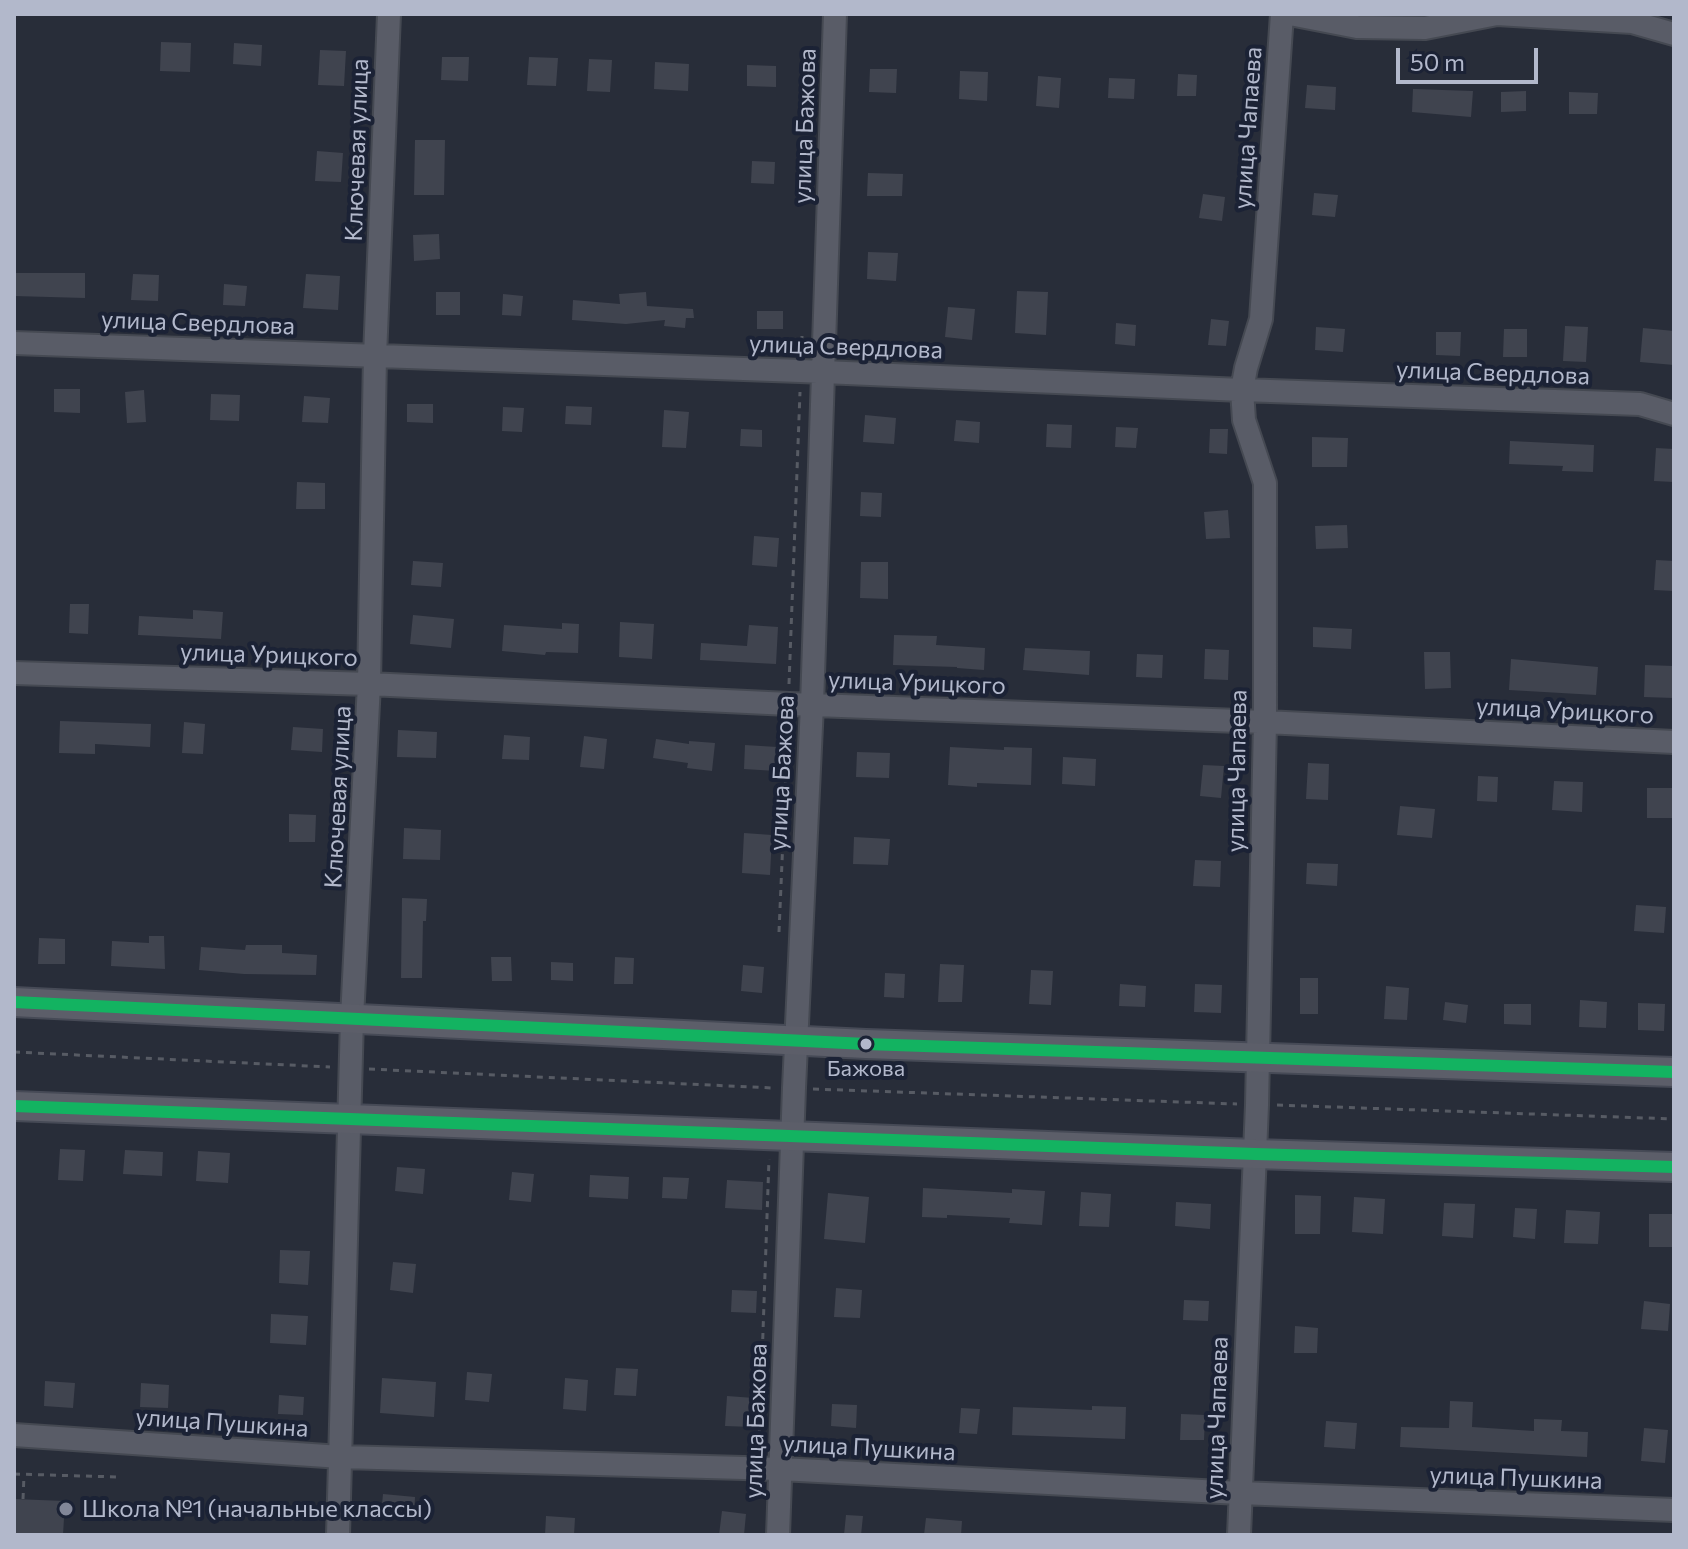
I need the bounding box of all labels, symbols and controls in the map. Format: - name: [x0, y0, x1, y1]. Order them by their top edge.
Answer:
- scale bar: [1400, 32, 1542, 82]
- street label: улица Чапаева: [1228, 46, 1268, 210]
- text: 50 m: [1410, 47, 1465, 76]
- street label: улица Бажова: [788, 48, 822, 204]
- street label: Ключевая улица: [339, 58, 375, 242]
- street label: улица Свердлова: [101, 305, 295, 341]
- street label: улица Свердлова: [749, 329, 943, 365]
- street label: улица Свердлова: [1396, 355, 1590, 391]
- street label: улица Урицкого: [180, 638, 358, 672]
- street label: улица Урицкого: [828, 666, 1006, 700]
- street label: улица Чапаева: [1221, 689, 1253, 853]
- street label: улица Урицкого: [1475, 692, 1655, 730]
- street label: улица Бажова: [764, 694, 800, 852]
- street label: Ключевая улица: [319, 705, 357, 889]
- marker: Бажова: [858, 1036, 874, 1052]
- place label: Бажова: [827, 1056, 905, 1082]
- street label: улица Чапаева: [1200, 1336, 1234, 1500]
- street label: улица Бажова: [739, 1343, 773, 1499]
- street label: улица Пушкина: [135, 1403, 309, 1443]
- street label: улица Пушкина: [782, 1429, 956, 1467]
- street label: улица Пушкина: [1429, 1461, 1603, 1495]
- place label: Школа №1 (начальные классы): [82, 1495, 432, 1523]
- marker: Школа №1 (начальные классы): [57, 1500, 75, 1518]

